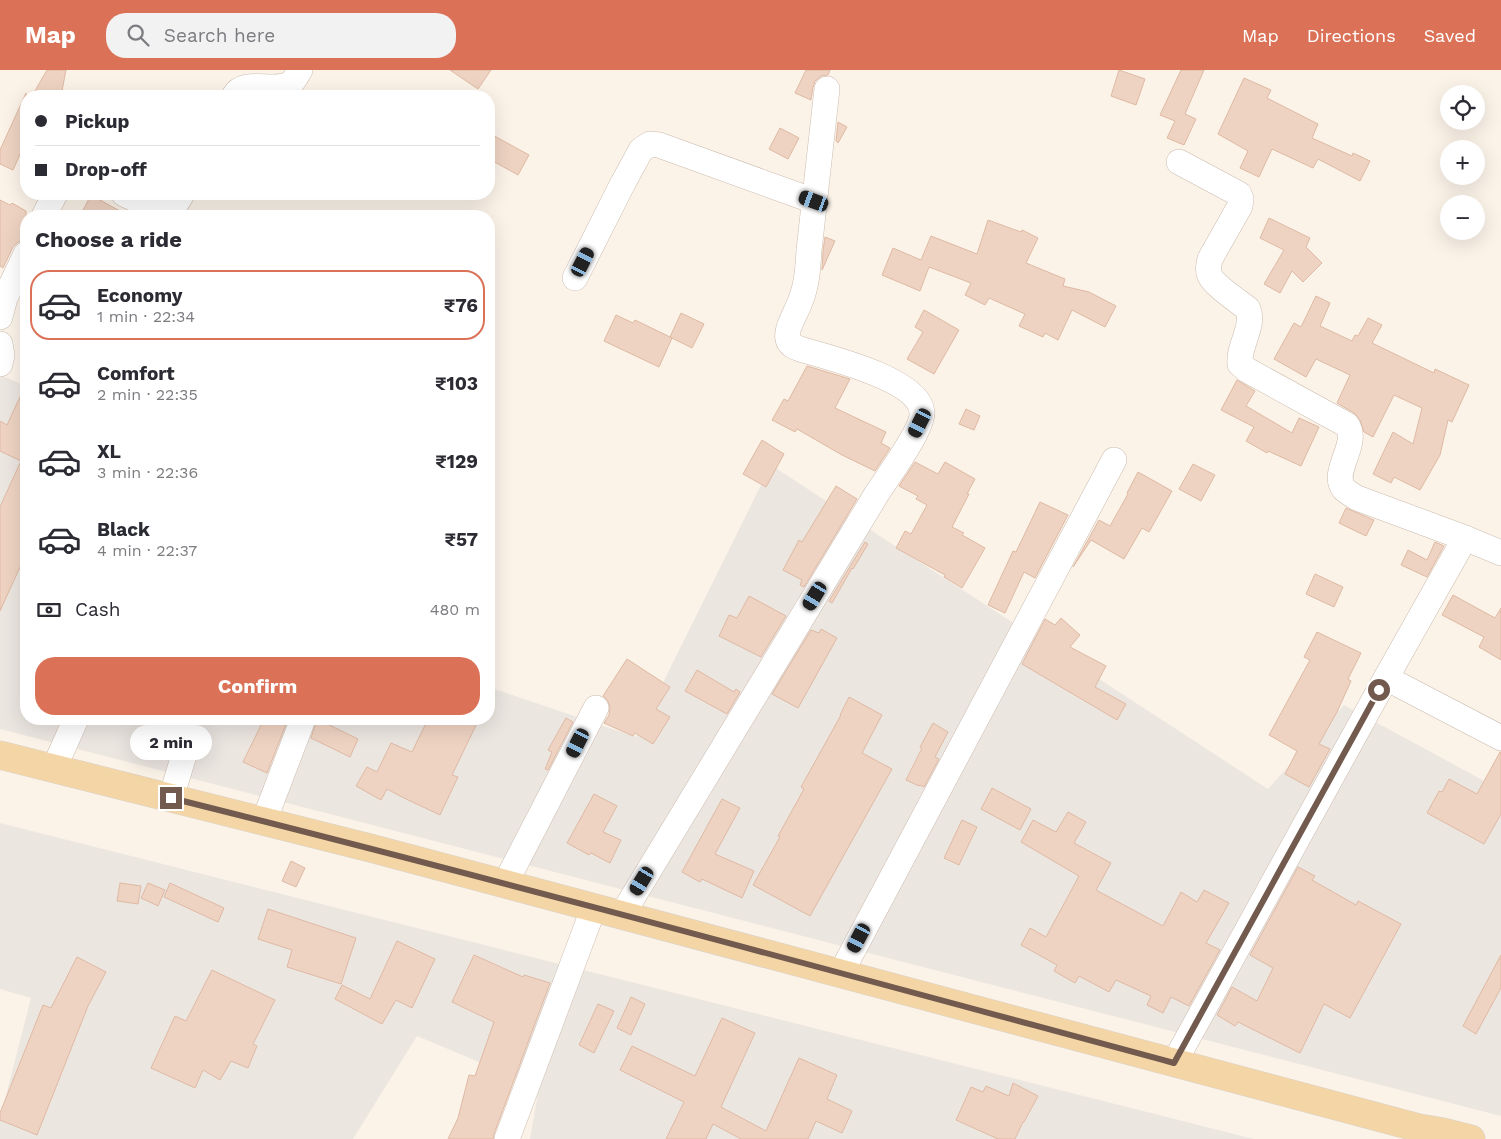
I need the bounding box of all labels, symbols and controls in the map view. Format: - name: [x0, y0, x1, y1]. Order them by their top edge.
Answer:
- search box: [106, 13, 456, 58]
- text: Map: [25, 21, 76, 49]
- icon: search: [124, 21, 152, 49]
- text: Search here: [164, 24, 275, 47]
- text: Map: [1242, 25, 1279, 46]
- text: Directions: [1307, 25, 1396, 46]
- text: Saved: [1424, 25, 1476, 46]
- map controls: [1440, 85, 1485, 240]
- button: locate: [1440, 85, 1485, 130]
- text: Pickup: [65, 110, 129, 133]
- button: +: [1440, 140, 1485, 185]
- text: Drop-off: [65, 158, 147, 181]
- car: [797, 189, 830, 213]
- button: −: [1440, 195, 1485, 240]
- text: Choose a ride: [35, 227, 182, 252]
- car: [569, 245, 596, 279]
- icon: car: [37, 283, 82, 328]
- text: Economy: [97, 284, 182, 307]
- text: ₹76: [444, 294, 478, 317]
- text: 1 min · 22:34: [97, 307, 195, 326]
- icon: car: [37, 361, 82, 406]
- text: Comfort: [97, 362, 175, 385]
- text: ₹103: [435, 372, 478, 395]
- text: 2 min · 22:35: [97, 385, 198, 404]
- car: [906, 406, 933, 440]
- icon: car: [37, 439, 82, 484]
- text: XL: [97, 440, 121, 463]
- text: ₹129: [435, 450, 478, 473]
- text: 3 min · 22:36: [97, 463, 198, 482]
- icon: car: [37, 517, 82, 562]
- text: Black: [97, 518, 150, 541]
- text: ₹57: [445, 528, 478, 551]
- text: 4 min · 22:37: [97, 541, 197, 560]
- car: [800, 579, 829, 613]
- icon: cash: [35, 596, 63, 624]
- text: Cash: [75, 598, 121, 621]
- text: 480 m: [430, 600, 480, 619]
- button: Confirm: [35, 657, 480, 715]
- route start: [1368, 679, 1390, 701]
- callout: 2 min: [130, 726, 212, 760]
- car: [564, 726, 591, 760]
- text: 2 min: [149, 733, 193, 752]
- route end: [160, 787, 182, 809]
- car: [627, 864, 656, 898]
- car: [845, 921, 872, 955]

